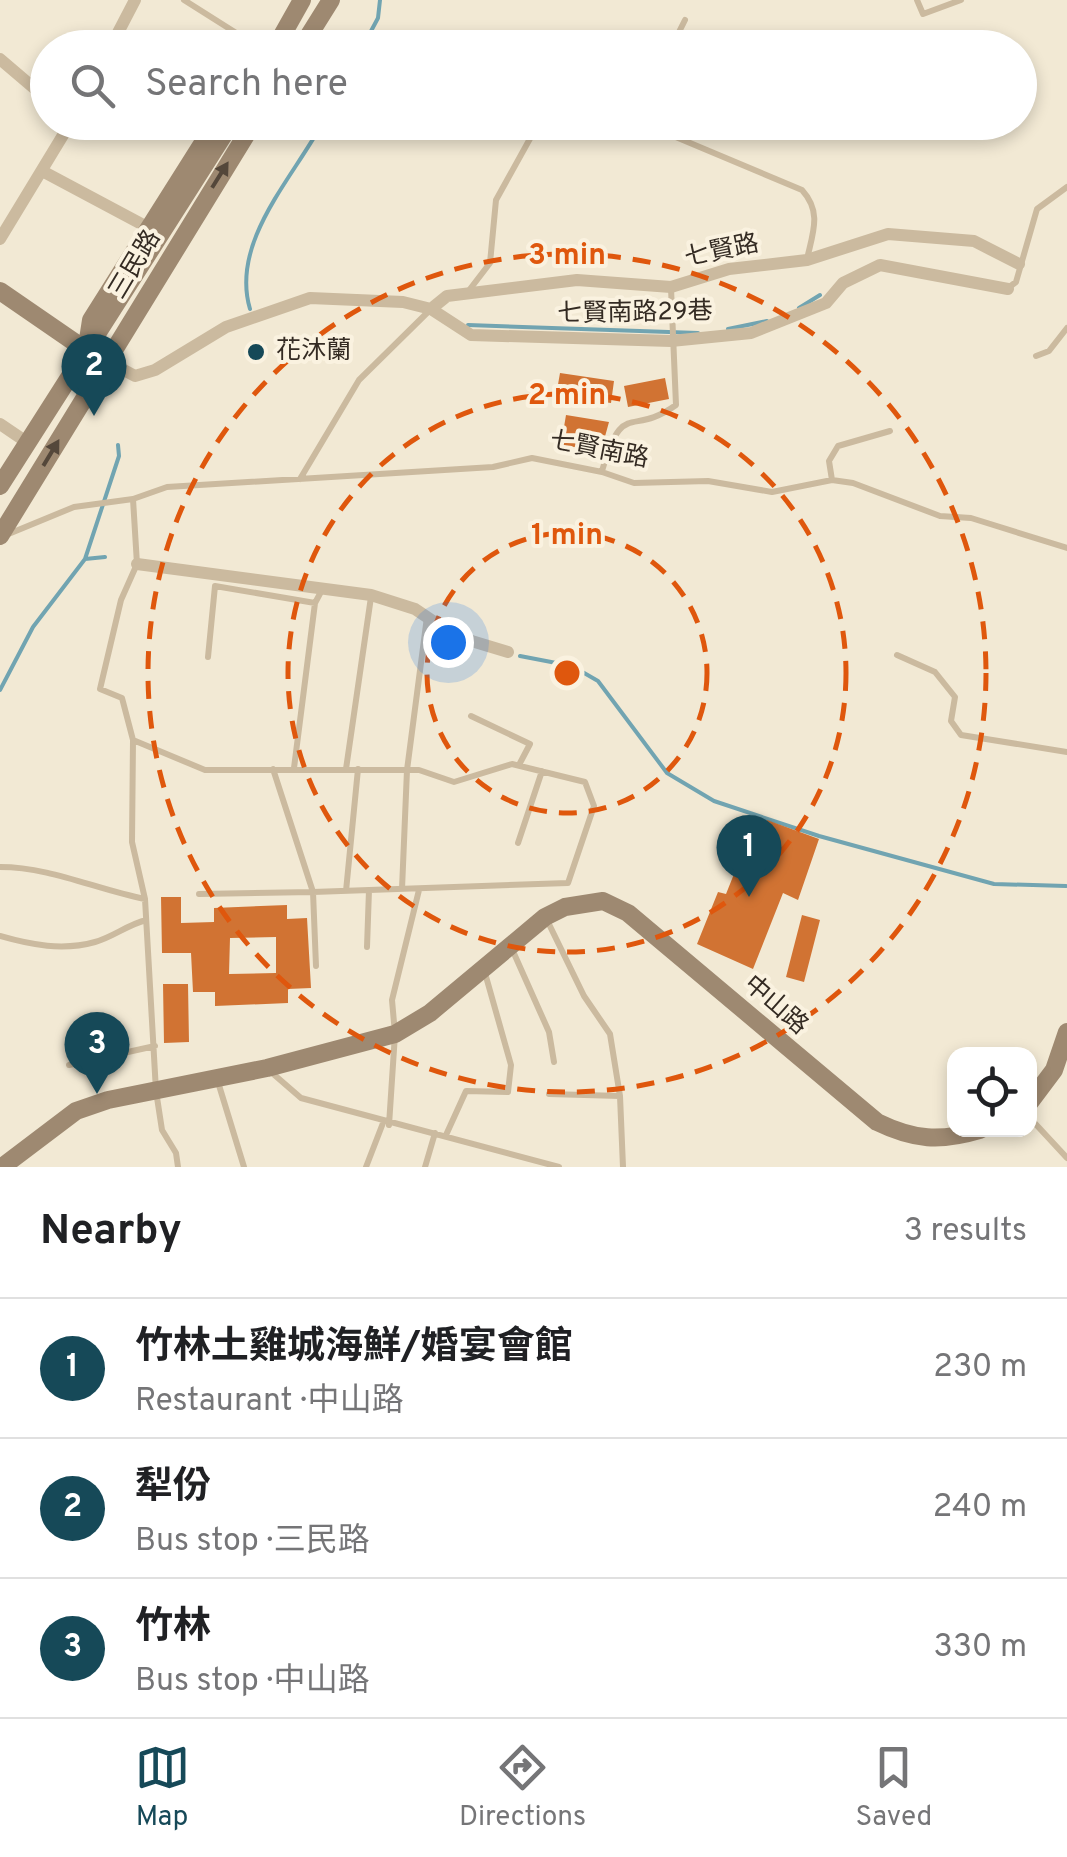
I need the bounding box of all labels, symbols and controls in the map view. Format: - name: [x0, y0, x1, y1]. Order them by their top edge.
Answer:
- search box: [30, 30, 1037, 140]
- icon: search: [65, 58, 120, 113]
- text: Search here: [145, 61, 348, 110]
- one-way arrow: [211, 161, 229, 189]
- street label: 三民路: [103, 225, 169, 305]
- street label: 七賢路: [682, 229, 762, 275]
- text: 3 min: [528, 238, 606, 275]
- street label: 七賢南路29巷: [557, 297, 713, 331]
- pin: 2: [62, 334, 126, 416]
- place label: 花沐蘭: [276, 336, 351, 368]
- marker: 花沐蘭: [245, 341, 267, 363]
- text: 2 min: [528, 378, 606, 415]
- street label: 七賢南路: [547, 426, 651, 476]
- one-way arrow: [42, 439, 59, 467]
- text: 1 min: [531, 518, 603, 555]
- your location: [423, 617, 474, 668]
- centre of rings: [549, 655, 585, 691]
- pin: 1: [716, 814, 782, 897]
- street label: 中山路: [736, 969, 814, 1043]
- pin: 3: [64, 1012, 130, 1094]
- map controls: [947, 1047, 1037, 1137]
- button: locate: [947, 1047, 1037, 1137]
- text: Nearby: [40, 1206, 182, 1259]
- text: 3 results: [904, 1212, 1027, 1252]
- text: 竹林土雞城海鮮/婚宴會館: [135, 1324, 573, 1373]
- text: 1: [66, 1348, 79, 1388]
- text: 230 m: [933, 1348, 1027, 1388]
- text: Restaurant · 中山路: [135, 1382, 404, 1422]
- text: 犁份: [135, 1464, 211, 1513]
- text: 2: [63, 1488, 82, 1528]
- text: 240 m: [933, 1488, 1027, 1528]
- text: Bus stop · 三民路: [135, 1522, 370, 1562]
- text: 竹林: [135, 1604, 211, 1653]
- text: 3: [63, 1628, 82, 1668]
- text: 330 m: [934, 1628, 1027, 1668]
- text: Bus stop · 中山路: [135, 1662, 370, 1702]
- tab: Map: [135, 1740, 190, 1836]
- tab: Directions: [459, 1740, 586, 1836]
- tab: Saved: [855, 1740, 932, 1836]

